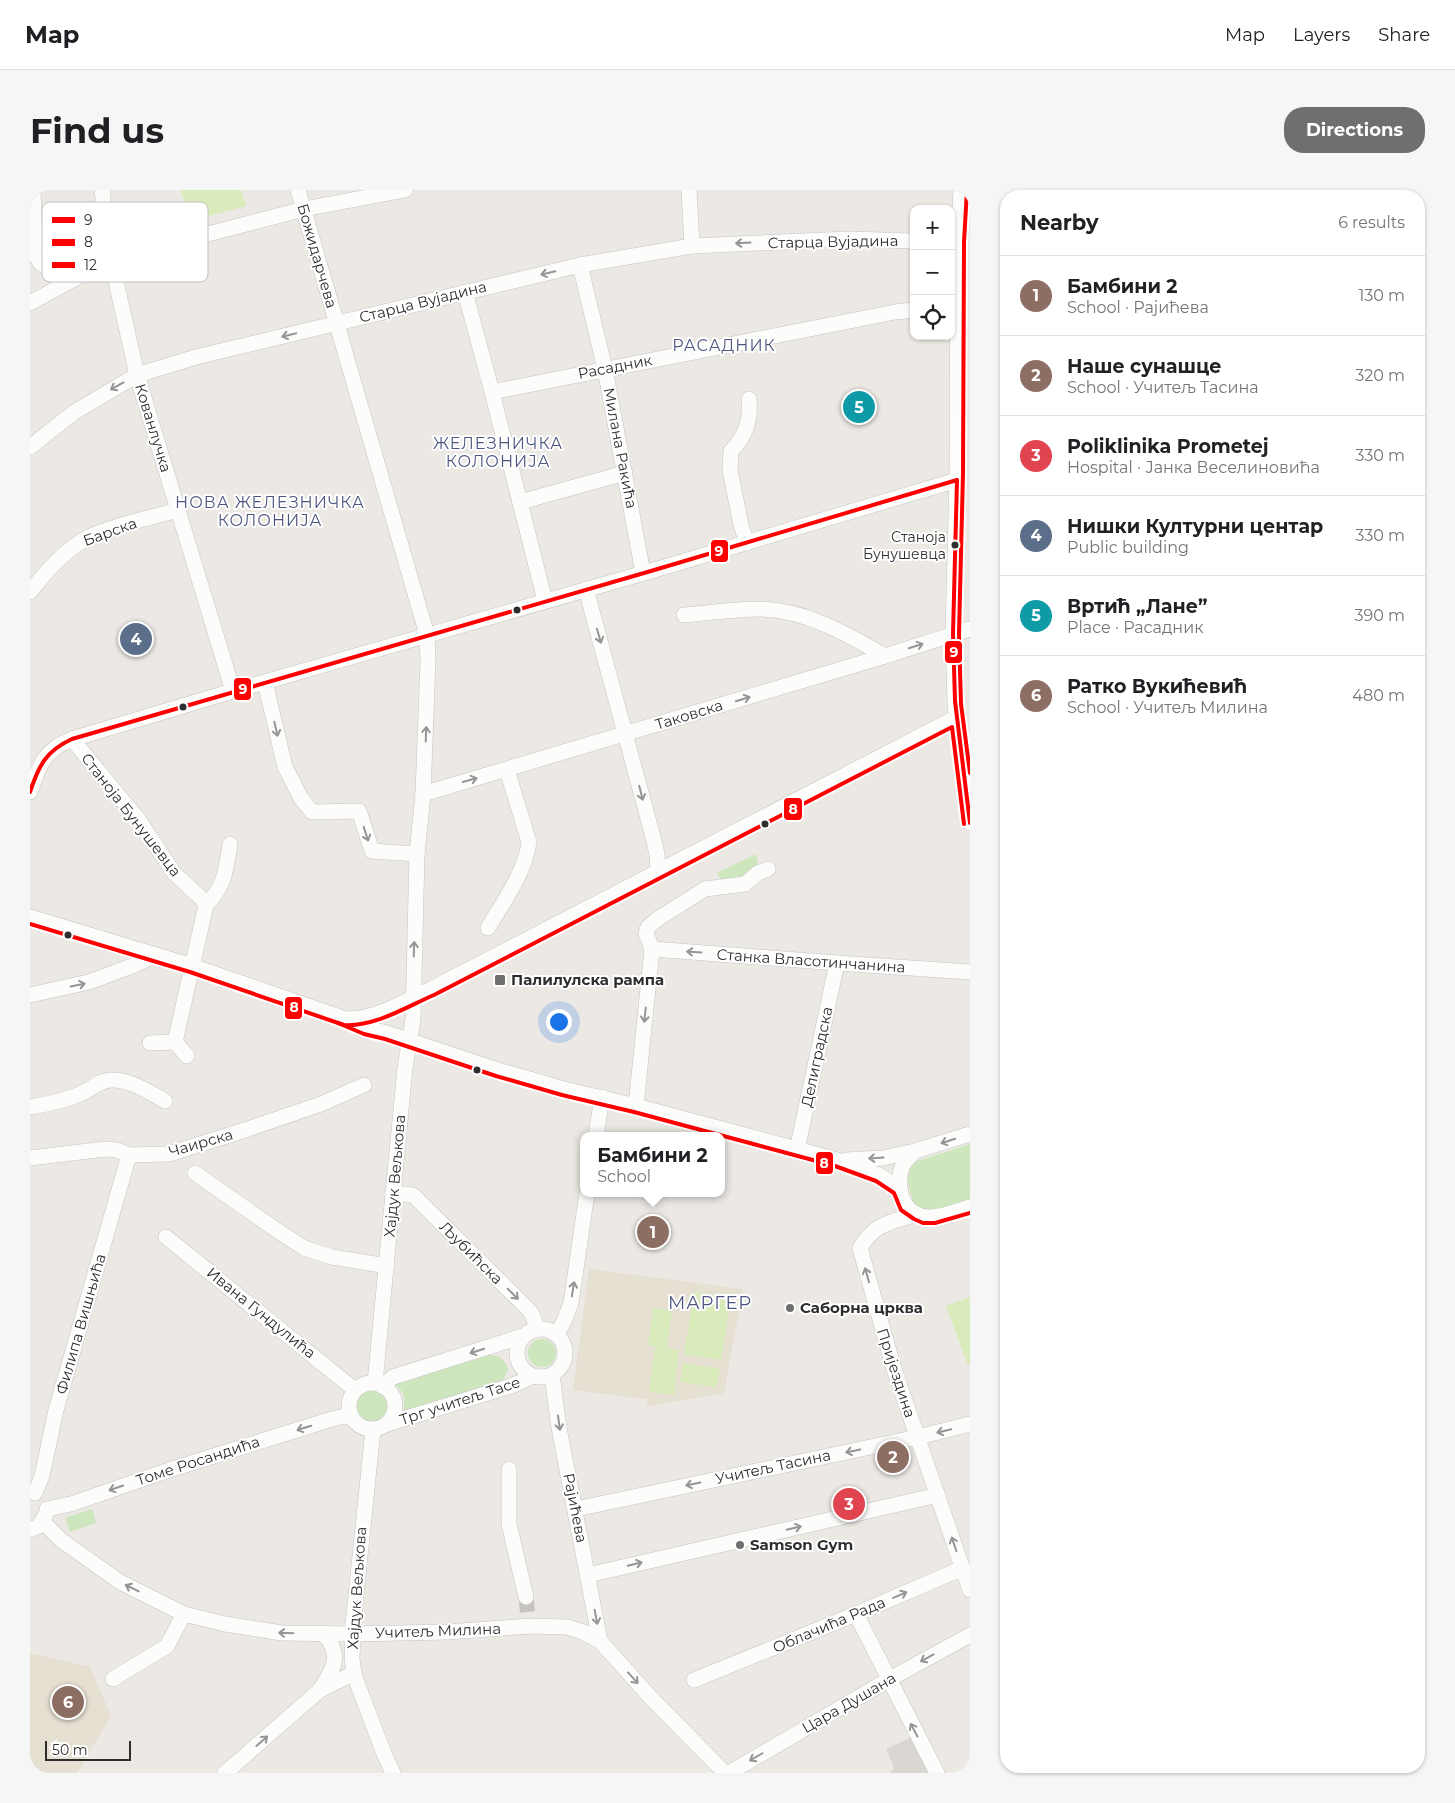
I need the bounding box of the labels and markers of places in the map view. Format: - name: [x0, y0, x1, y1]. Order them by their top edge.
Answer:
- pin: 5: [843, 388, 875, 426]
- place label: Станоја Бунушевца: [863, 528, 946, 563]
- marker: Станоја Бунушевца: [950, 540, 960, 550]
- unlabelled marker: [512, 605, 522, 615]
- pin: 4: [120, 620, 152, 658]
- unlabelled marker: [178, 702, 188, 712]
- unlabelled marker: [760, 819, 770, 829]
- unlabelled marker: [63, 930, 73, 940]
- place label: Палилулска рампа: [511, 970, 664, 989]
- marker: Палилулска рампа: [493, 973, 507, 987]
- unlabelled marker: [472, 1065, 482, 1075]
- pin: 1: [637, 1213, 669, 1251]
- place label: Саборна црква: [800, 1298, 923, 1317]
- marker: Саборна црква: [784, 1302, 796, 1314]
- pin: 2: [877, 1438, 909, 1476]
- pin: 3: [833, 1485, 865, 1523]
- place label: Samson Gym: [750, 1535, 853, 1554]
- marker: Samson Gym: [734, 1539, 746, 1551]
- pin: 6: [52, 1683, 84, 1721]

